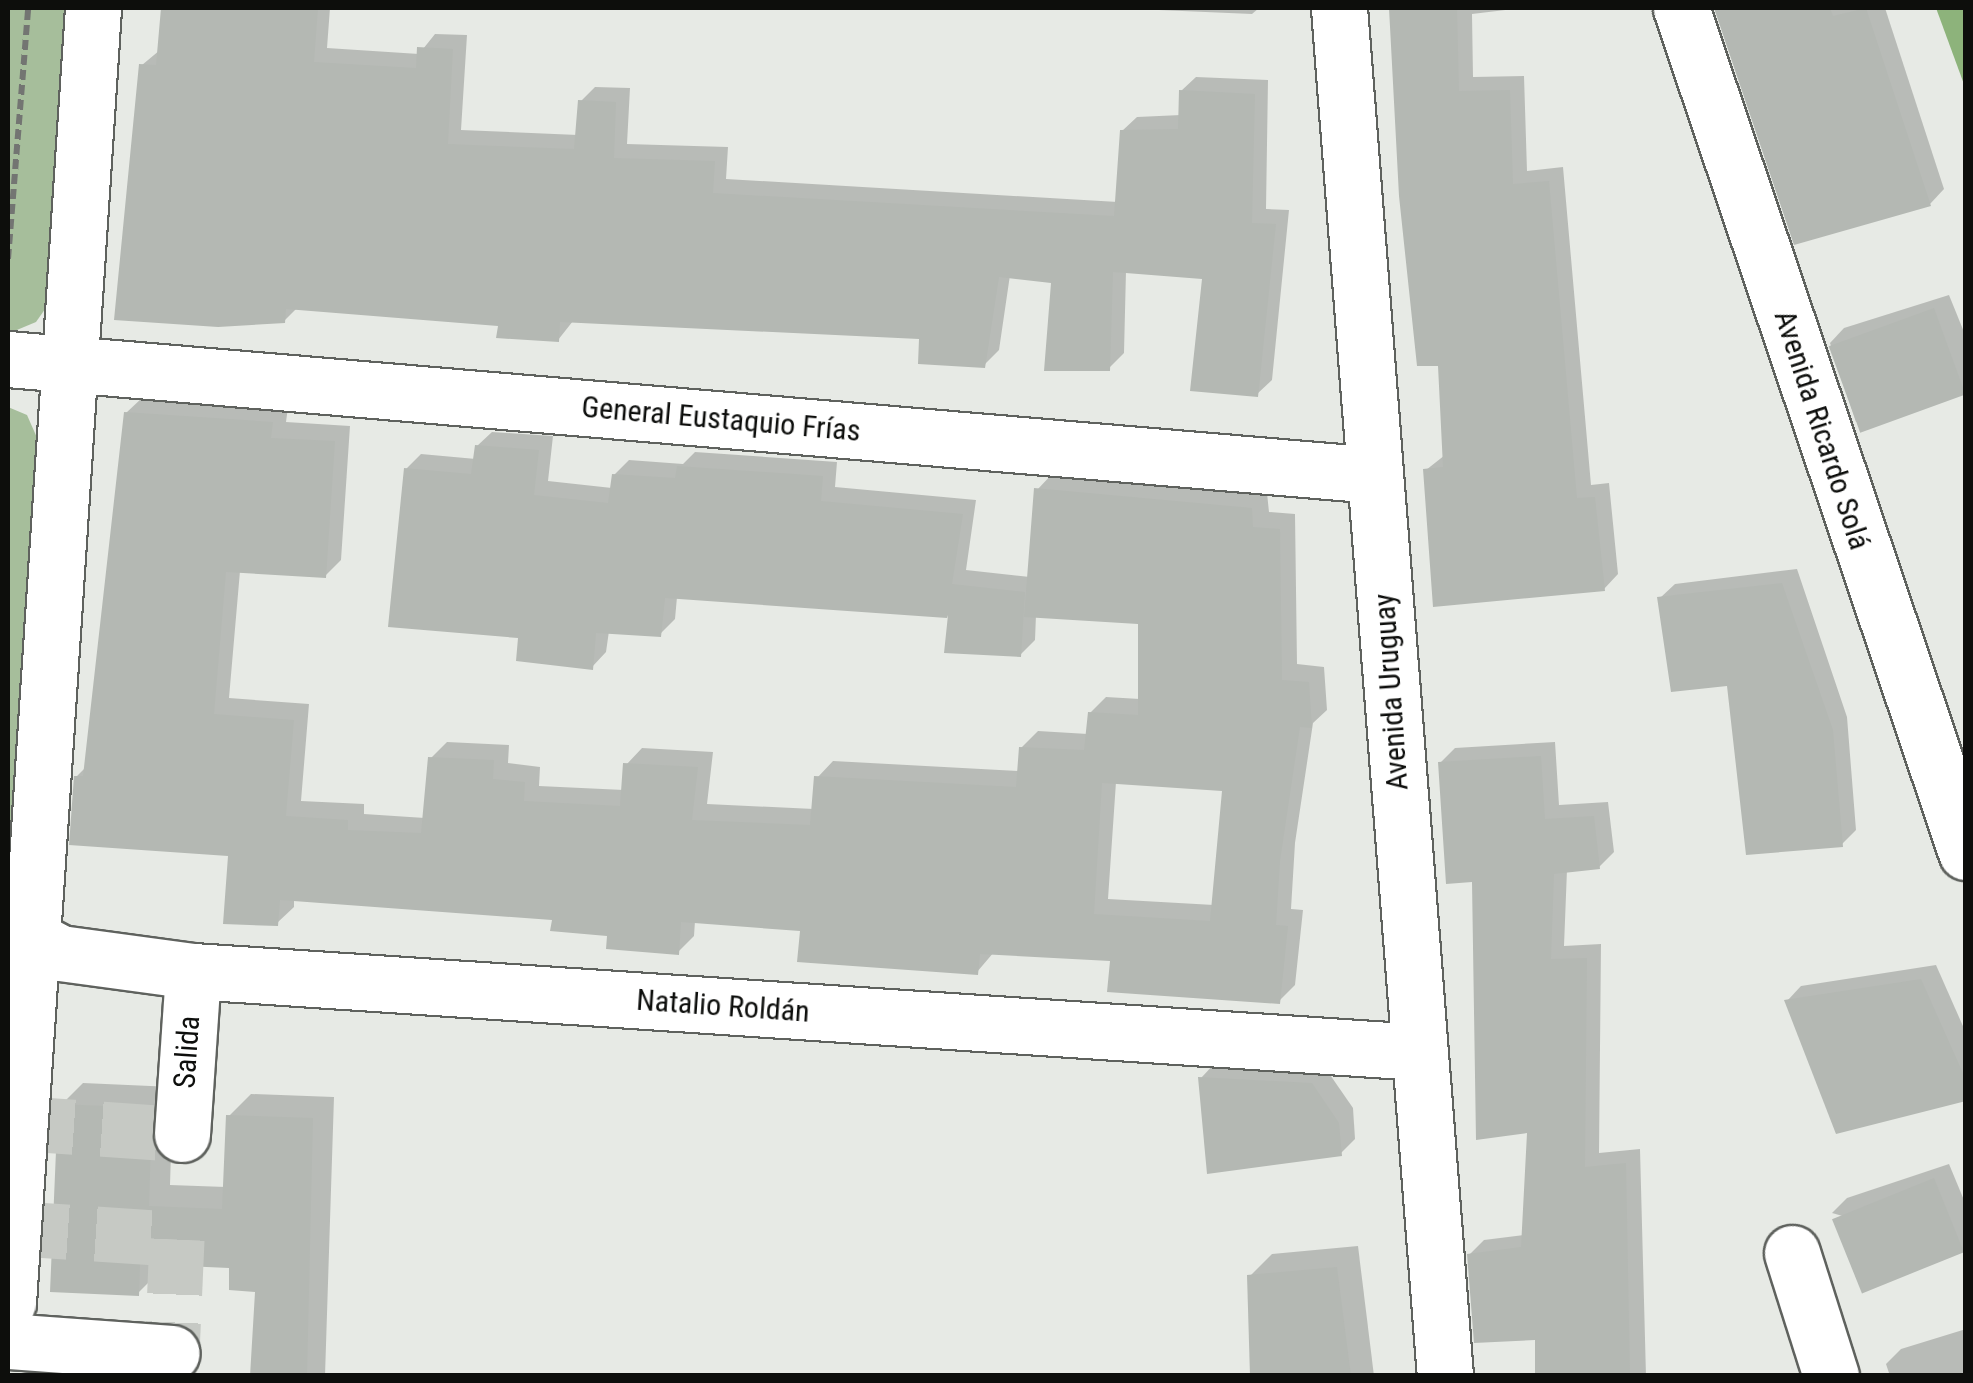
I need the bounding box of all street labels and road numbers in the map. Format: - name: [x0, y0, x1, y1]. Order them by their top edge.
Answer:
- street label: Avenida Ricardo Solá: [1766, 306, 1878, 554]
- street label: General Eustaquio Frías: [580, 389, 862, 449]
- street label: Avenida Uruguay: [1366, 592, 1416, 792]
- street label: Natalio Roldán: [635, 982, 811, 1030]
- street label: Salida: [166, 1014, 208, 1090]

